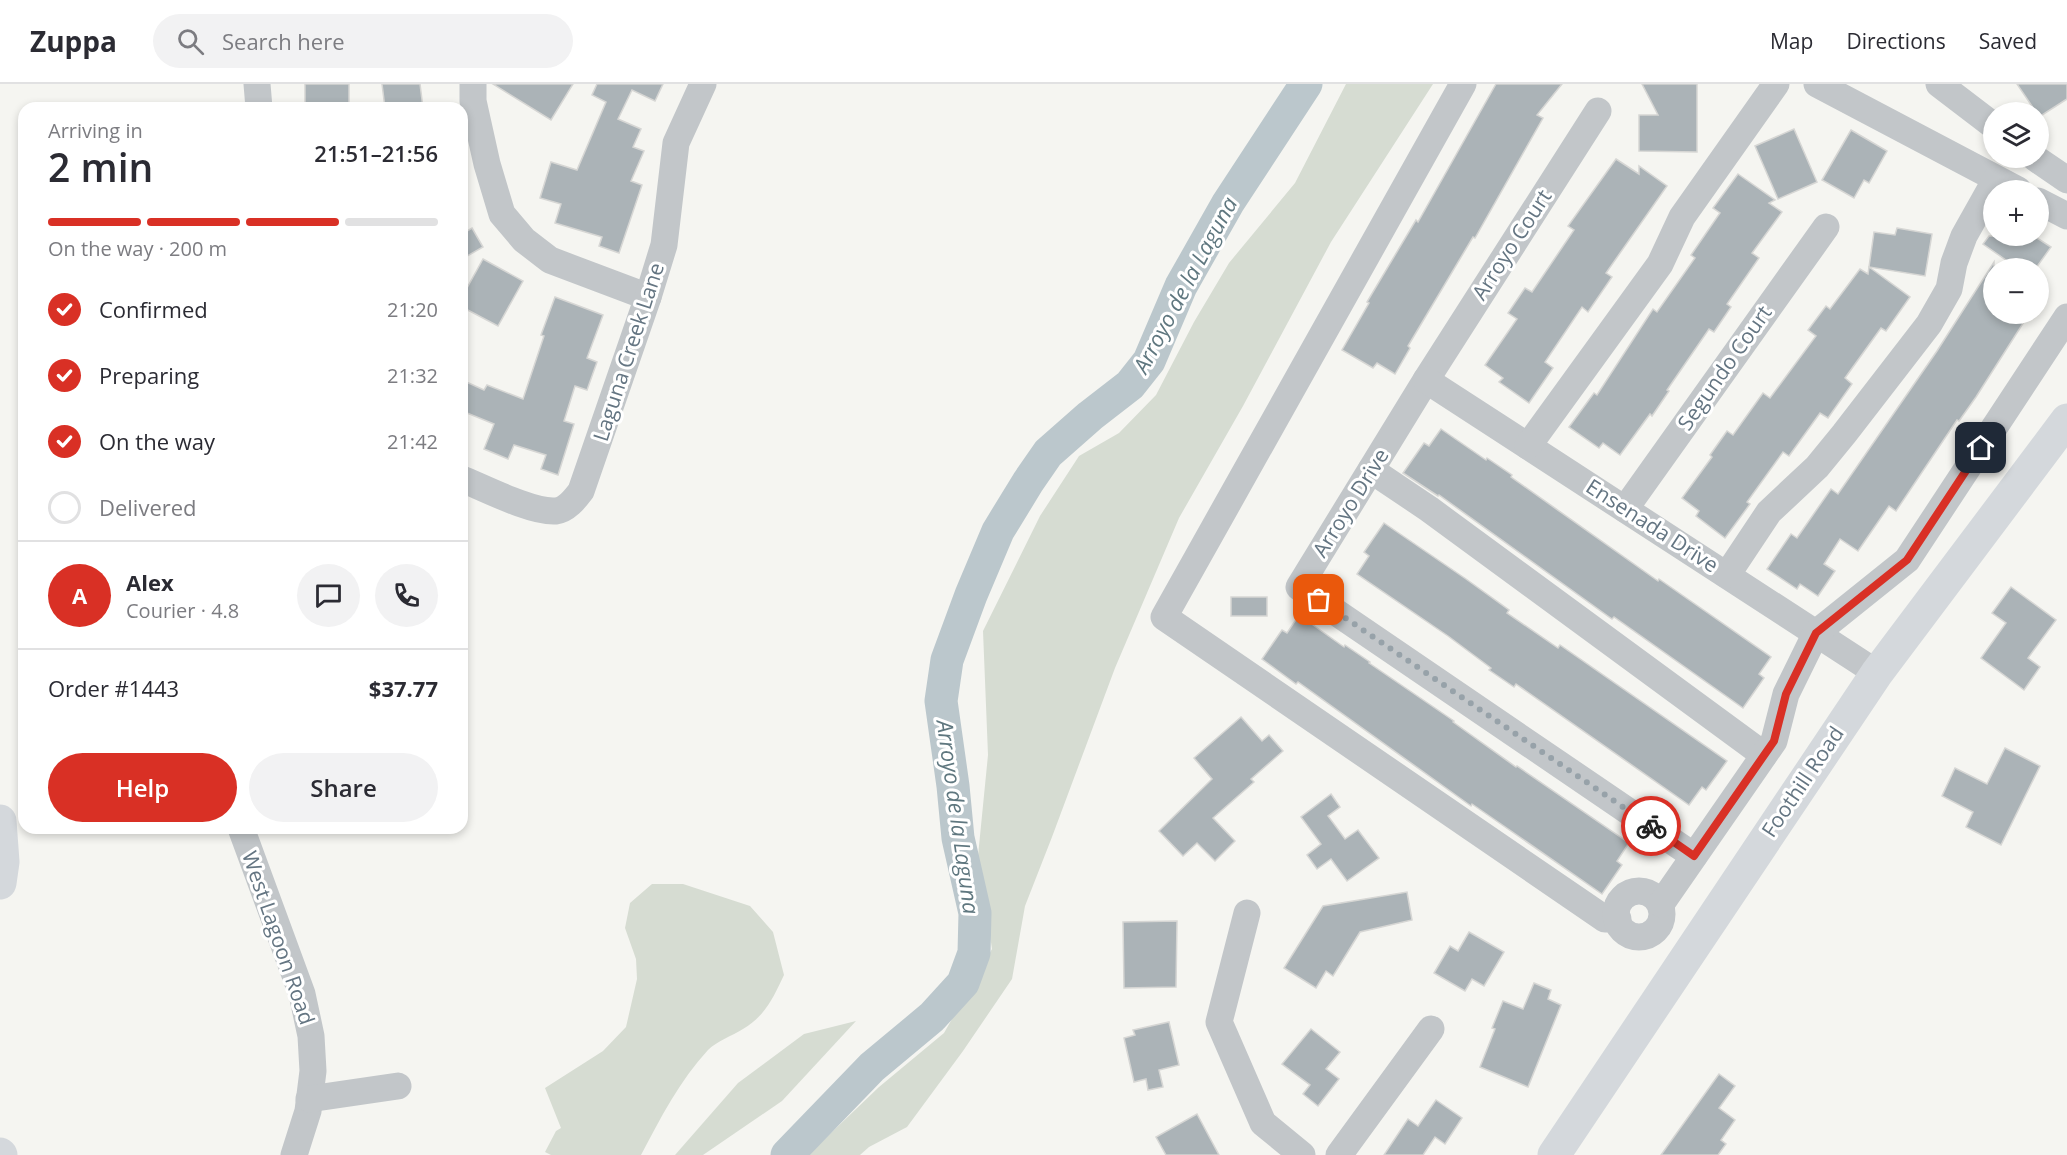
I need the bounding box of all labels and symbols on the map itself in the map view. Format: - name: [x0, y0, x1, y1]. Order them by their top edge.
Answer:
- street label: Arroyo Court: [1465, 184, 1557, 305]
- water label: Arroyo de la Laguna: [1124, 191, 1243, 380]
- street label: Laguna Creek Lane: [586, 259, 670, 445]
- street label: Segundo Court: [1671, 300, 1778, 435]
- pin: [1955, 422, 2006, 473]
- street label: Arroyo Drive: [1306, 443, 1395, 562]
- street label: Ensenada Drive: [1581, 472, 1724, 578]
- pin: [1293, 574, 1344, 625]
- water label: Arroyo de la Laguna: [930, 716, 987, 916]
- street label: Foothill Road: [1755, 721, 1850, 842]
- courier: [1621, 796, 1681, 856]
- street label: West Lagoon Road: [236, 847, 322, 1028]

